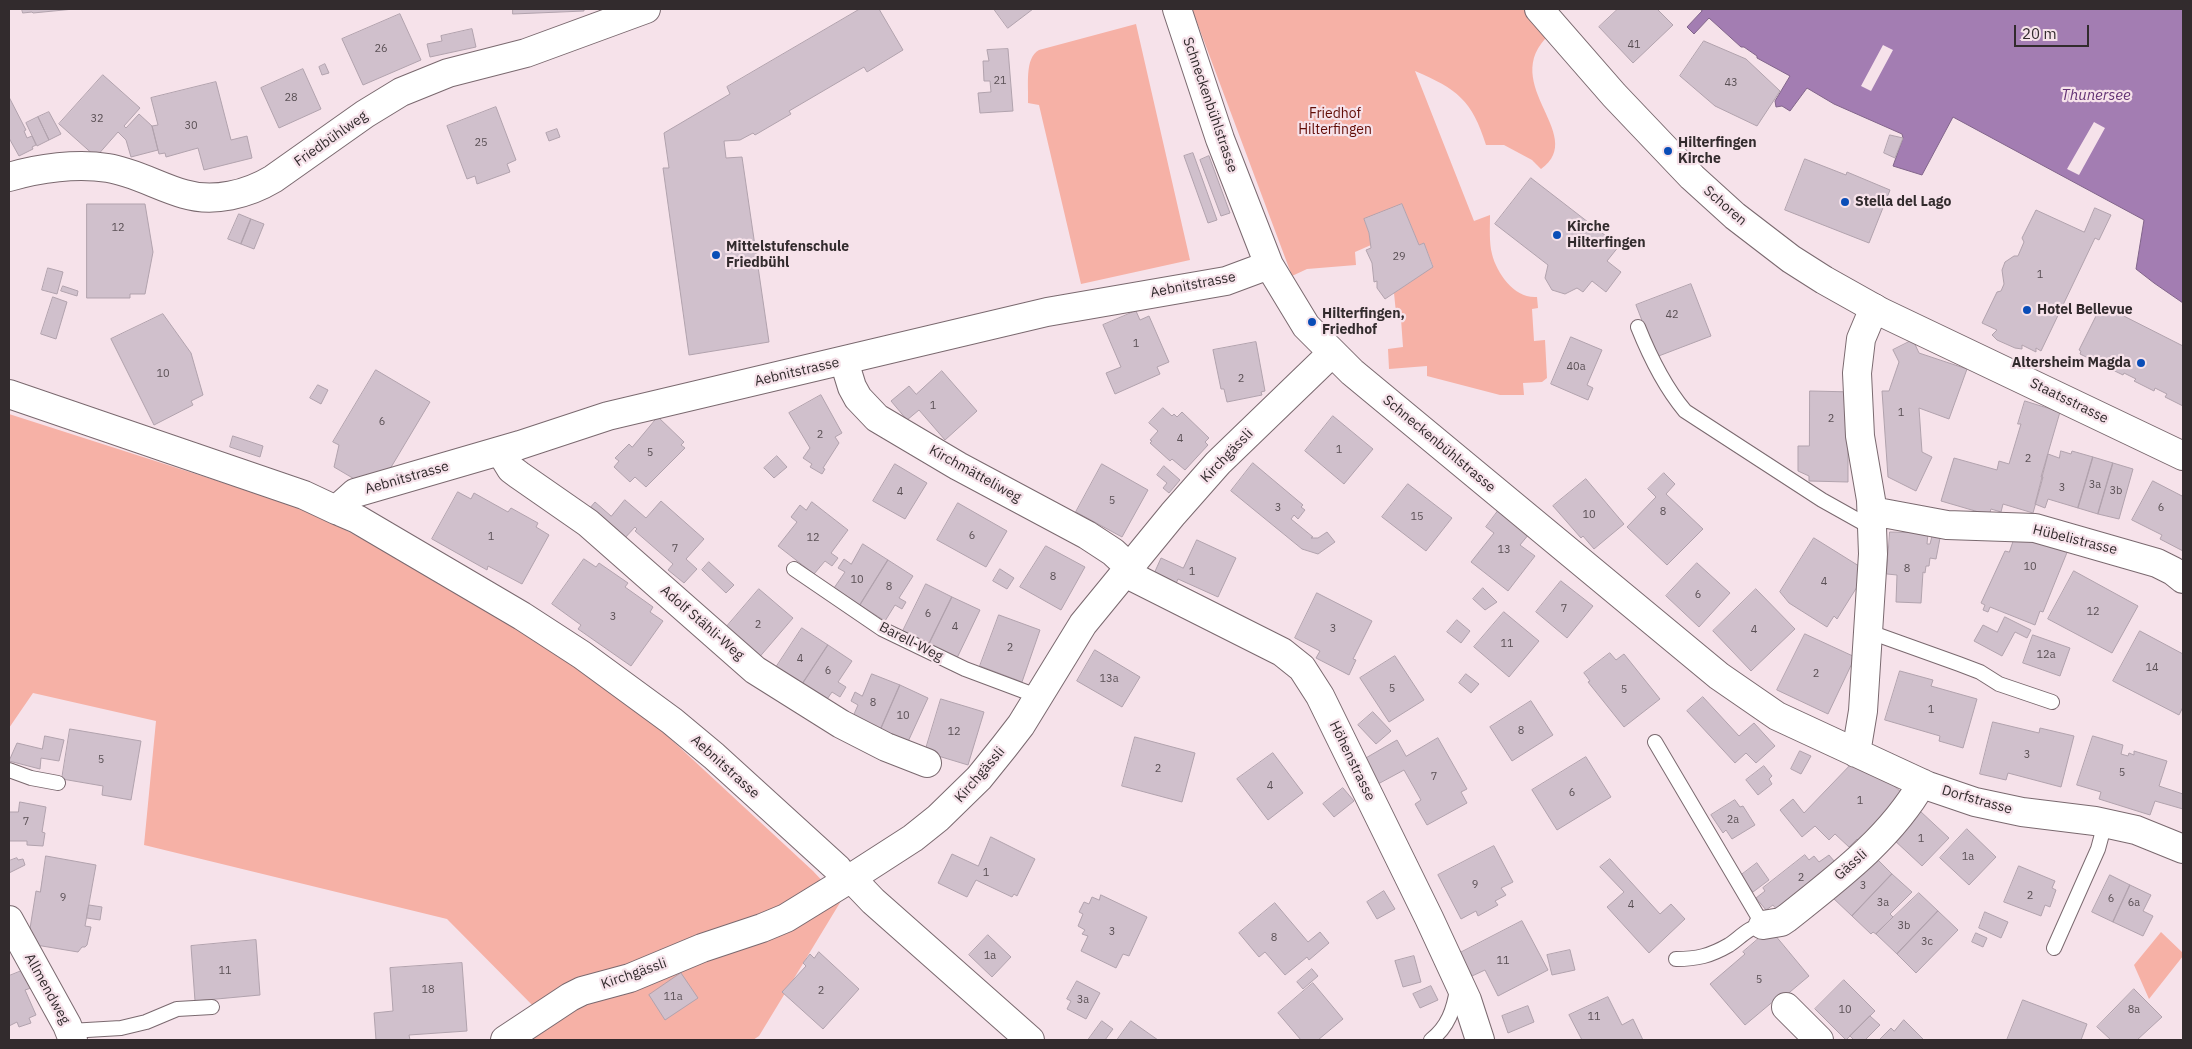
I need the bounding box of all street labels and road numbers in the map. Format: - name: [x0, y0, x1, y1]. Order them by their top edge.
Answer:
- street label: Schneckenbühlstrasse: [1179, 35, 1241, 175]
- street label: Friedbühlweg: [291, 108, 371, 170]
- street label: Schoren: [1700, 183, 1750, 229]
- street label: Aebnitstrasse: [1149, 268, 1237, 302]
- street label: Aebnitstrasse: [753, 354, 841, 390]
- street label: Staatsstrasse: [2027, 375, 2111, 427]
- street label: Schneckenbühlstrasse: [1379, 392, 1499, 496]
- street label: Kirchgässli: [1197, 426, 1257, 486]
- street label: Kirchmätteliweg: [926, 442, 1024, 506]
- street label: Aebnitstrasse: [363, 458, 451, 498]
- street label: Hübelistrasse: [2031, 521, 2119, 559]
- street label: Adolf Stähli-Weg: [657, 582, 747, 664]
- street label: Barell-Weg: [876, 619, 946, 665]
- street label: Höhenstrasse: [1325, 718, 1379, 804]
- street label: Aebnitstrasse: [687, 732, 763, 802]
- street label: Kirchgässli: [951, 744, 1009, 806]
- street label: Dorfstrasse: [1940, 782, 2014, 818]
- street label: Gässli: [1831, 846, 1871, 884]
- street label: Allmendweg: [21, 951, 73, 1027]
- street label: Kirchgässli: [599, 955, 669, 993]

